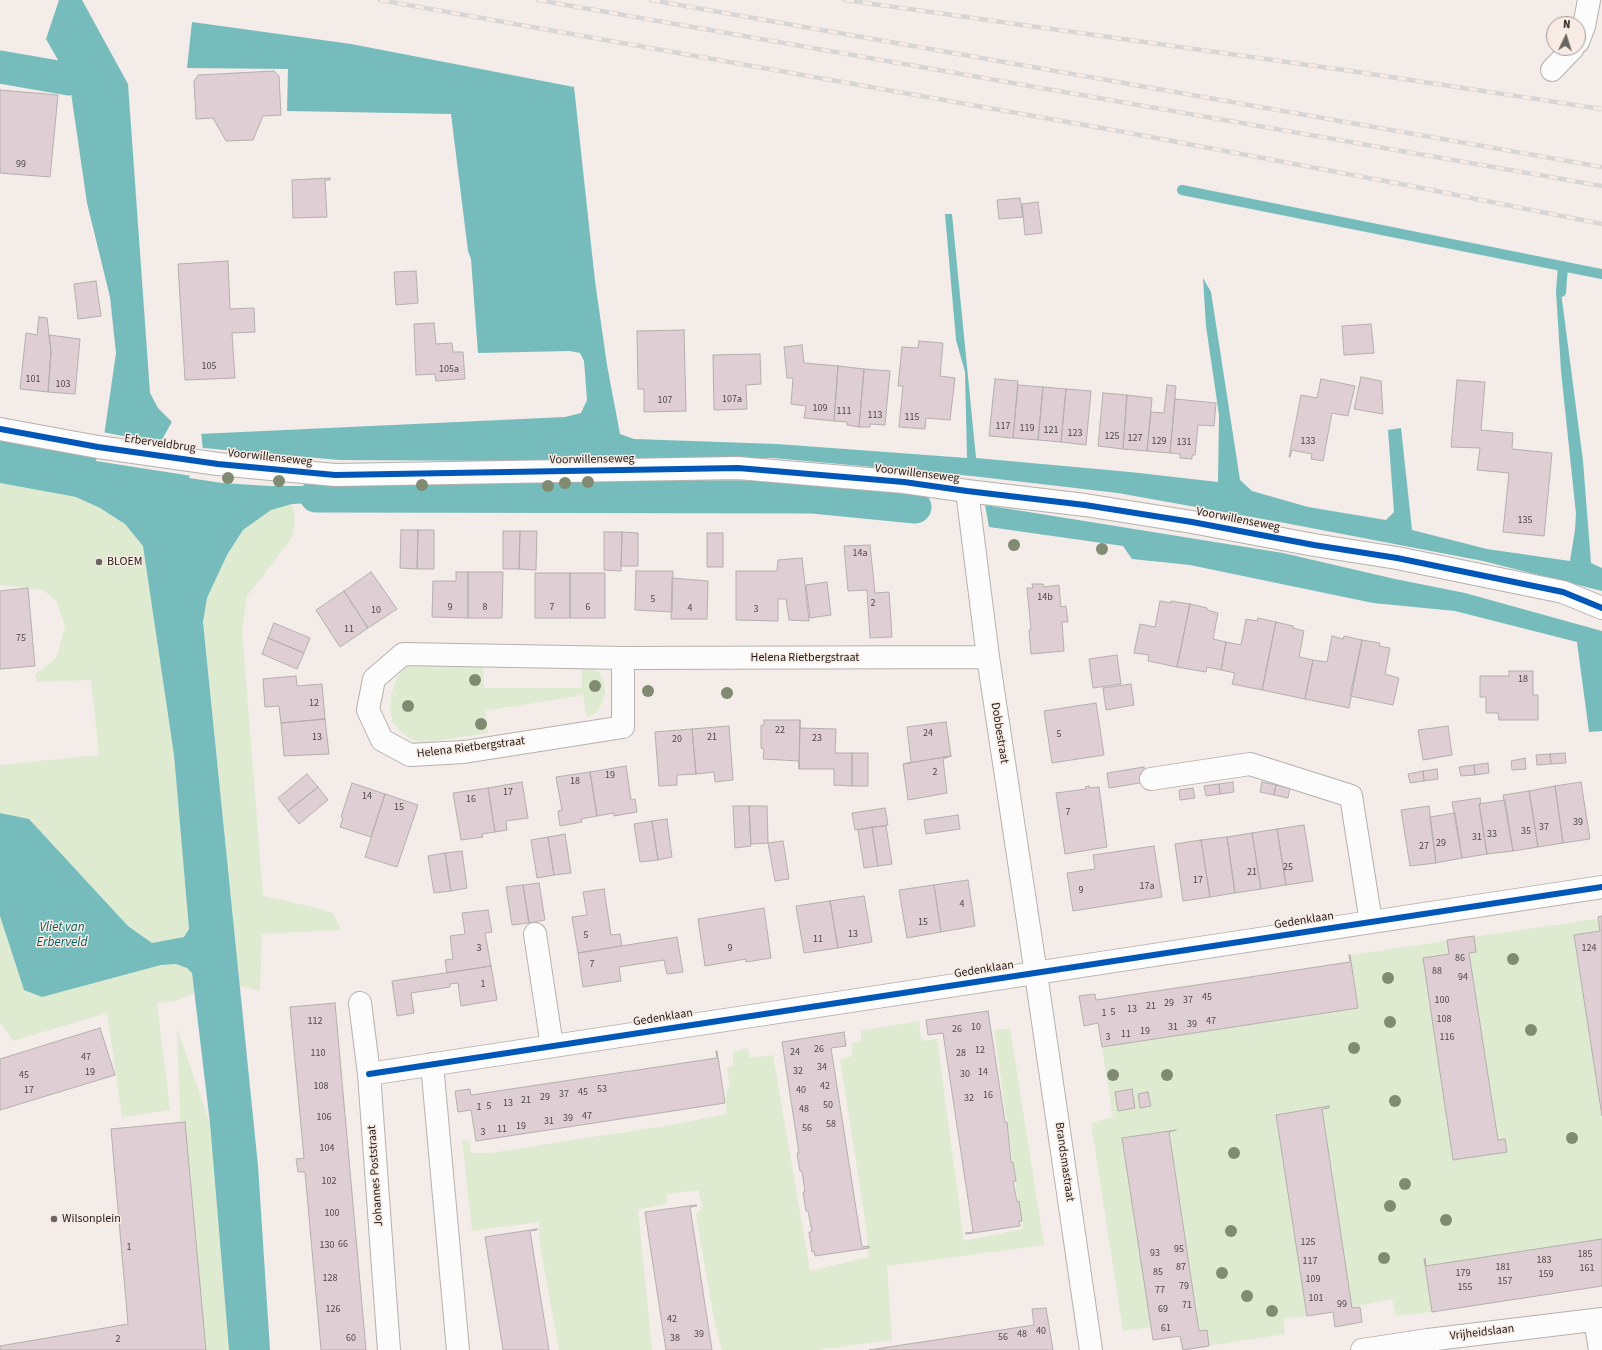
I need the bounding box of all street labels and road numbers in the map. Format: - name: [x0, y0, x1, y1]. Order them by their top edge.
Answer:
- street label: Erberveldbrug: [123, 432, 197, 456]
- street label: Voorwillenseweg: [227, 446, 313, 470]
- street label: Voorwillenseweg: [549, 452, 635, 468]
- street label: Voorwillenseweg: [874, 462, 960, 486]
- street label: Voorwillenseweg: [1195, 505, 1281, 535]
- street label: Helena Rietbergstraat: [751, 651, 859, 665]
- street label: Dobbestraat: [987, 701, 1011, 765]
- street label: Helena Rietbergstraat: [416, 734, 526, 762]
- street label: Gedenklaan: [1273, 909, 1335, 933]
- street label: Gedenklaan: [953, 958, 1015, 982]
- street label: Gedenklaan: [632, 1006, 694, 1030]
- street label: Brandsmastraat: [1051, 1121, 1077, 1203]
- street label: Johannes Poststraat: [365, 1125, 387, 1227]
- street label: Vrijheidslaan: [1449, 1322, 1515, 1344]

